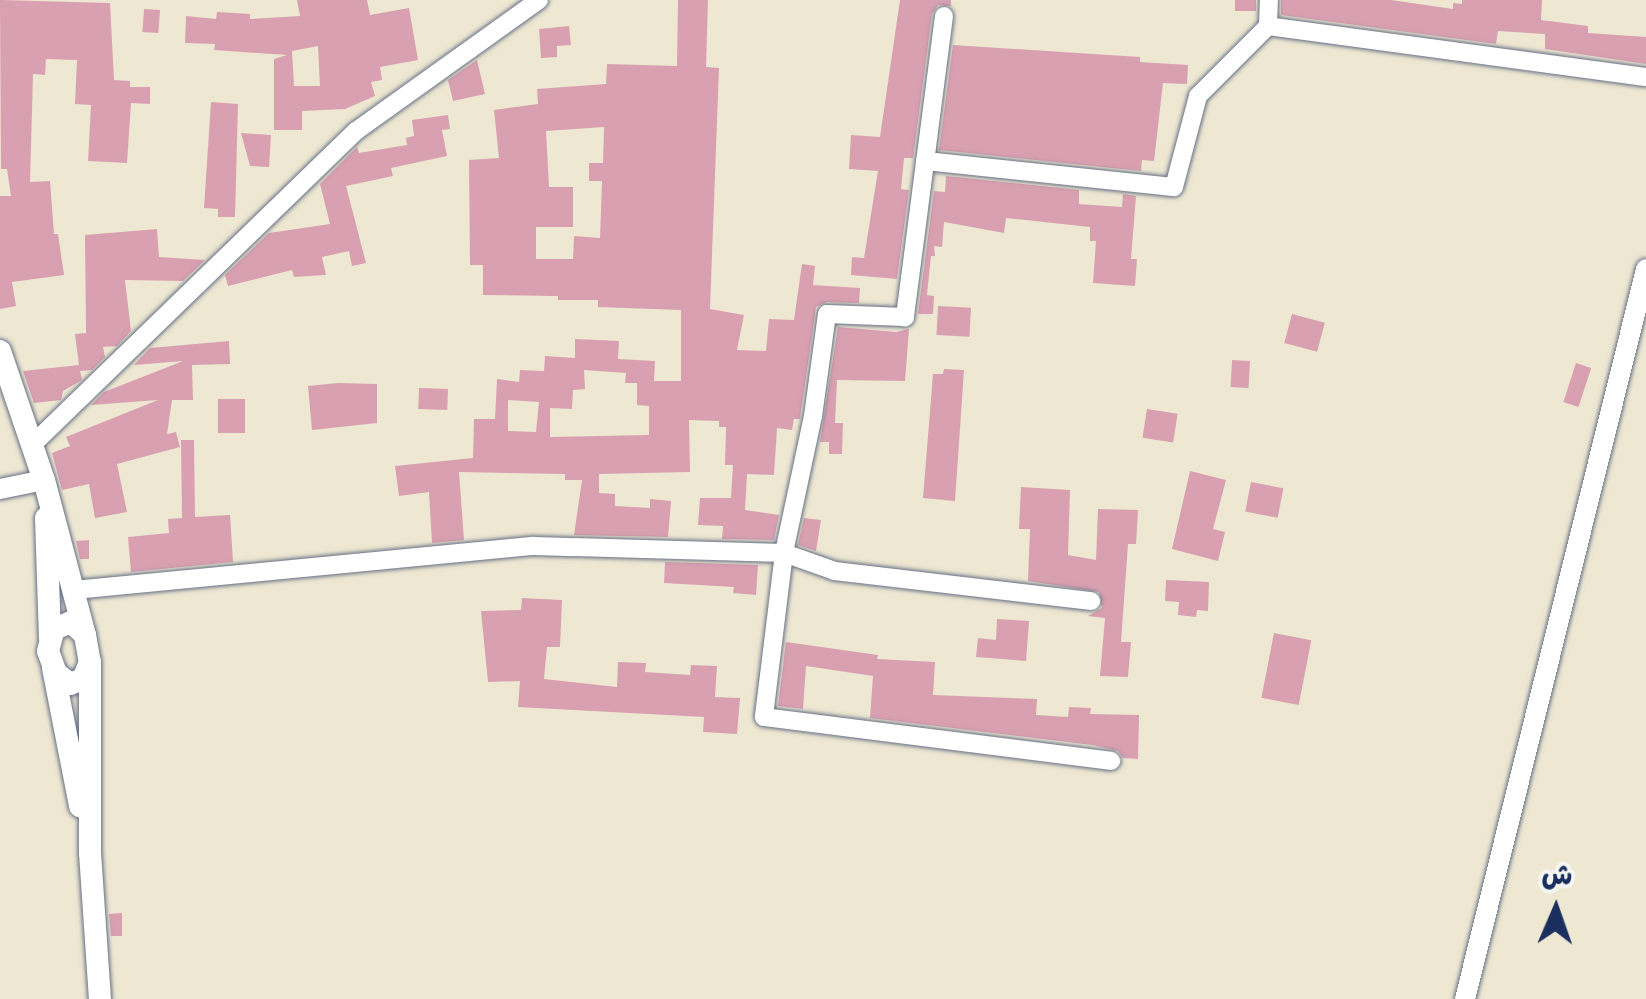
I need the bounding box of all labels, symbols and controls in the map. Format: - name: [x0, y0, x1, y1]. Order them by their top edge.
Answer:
- north arrow: [1506, 859, 1606, 959]
- text: ش: [1541, 861, 1573, 896]

